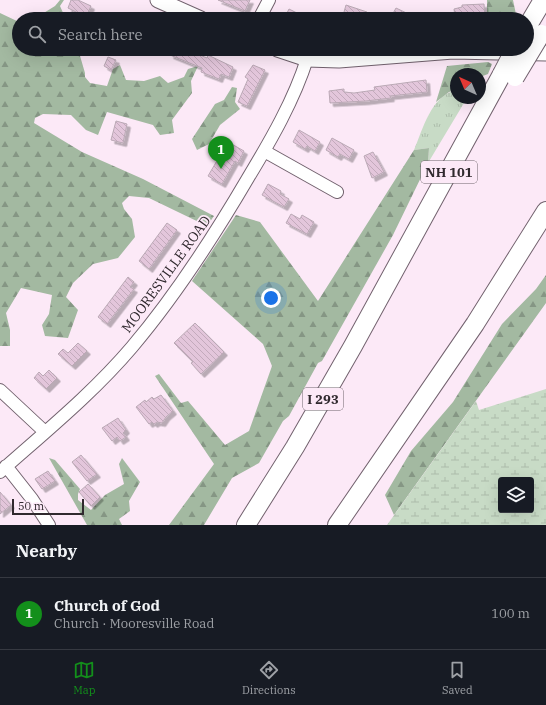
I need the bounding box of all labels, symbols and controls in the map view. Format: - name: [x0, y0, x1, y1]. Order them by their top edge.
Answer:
- search box: [12, 12, 534, 56]
- icon: search: [26, 23, 48, 45]
- text: Search here: [58, 25, 143, 44]
- north arrow: [450, 68, 486, 104]
- pin: 1: [208, 136, 234, 169]
- road number: NH 101: [421, 161, 477, 183]
- street label: MOORESVILLE ROAD: [117, 212, 215, 336]
- your location: [261, 288, 281, 308]
- road number: I 293: [303, 388, 343, 410]
- map controls: [498, 477, 534, 513]
- button: layers: [498, 477, 534, 513]
- scale bar: [12, 497, 84, 516]
- text: 50 m: [18, 499, 44, 513]
- text: Nearby: [16, 540, 77, 562]
- text: Church of God: [54, 596, 160, 615]
- text: 1: [25, 605, 33, 622]
- text: 100 m: [491, 605, 530, 622]
- text: Church · Mooresville Road: [54, 615, 214, 632]
- tab: Map: [73, 659, 96, 697]
- tab: Directions: [242, 659, 296, 697]
- tab: Saved: [442, 659, 473, 697]

